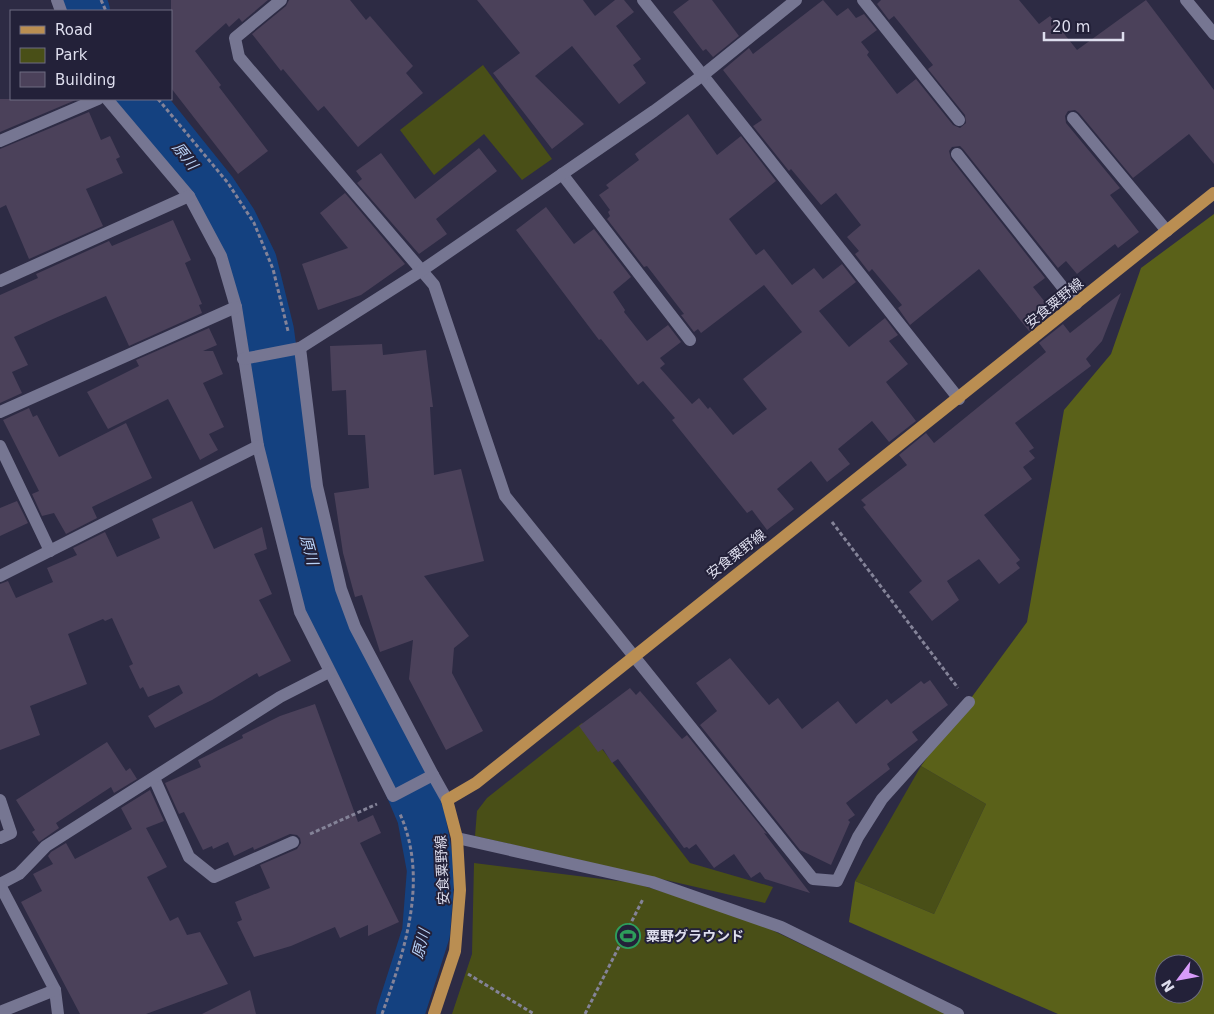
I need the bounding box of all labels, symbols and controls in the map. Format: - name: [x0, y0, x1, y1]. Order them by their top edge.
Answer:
- legend: [10, 10, 172, 100]
- scale bar: [1044, 10, 1123, 42]
- text: 20 m: [1052, 18, 1090, 36]
- text: Road: [55, 21, 93, 39]
- text: Park: [55, 46, 88, 64]
- text: Building: [55, 71, 116, 89]
- water label: 原川: [169, 139, 203, 175]
- street label: 安食粟野線: [1022, 275, 1086, 331]
- street label: 安食粟野線: [703, 526, 769, 582]
- water label: 原川: [296, 533, 322, 569]
- street label: 安食粟野線: [432, 835, 452, 905]
- sports icon: 粟野グラウンド: [615, 923, 641, 949]
- water label: 原川: [408, 925, 434, 961]
- place label: 粟野グラウンド: [646, 928, 744, 944]
- north arrow: [1154, 954, 1204, 1004]
- text: N: [1158, 977, 1178, 995]

